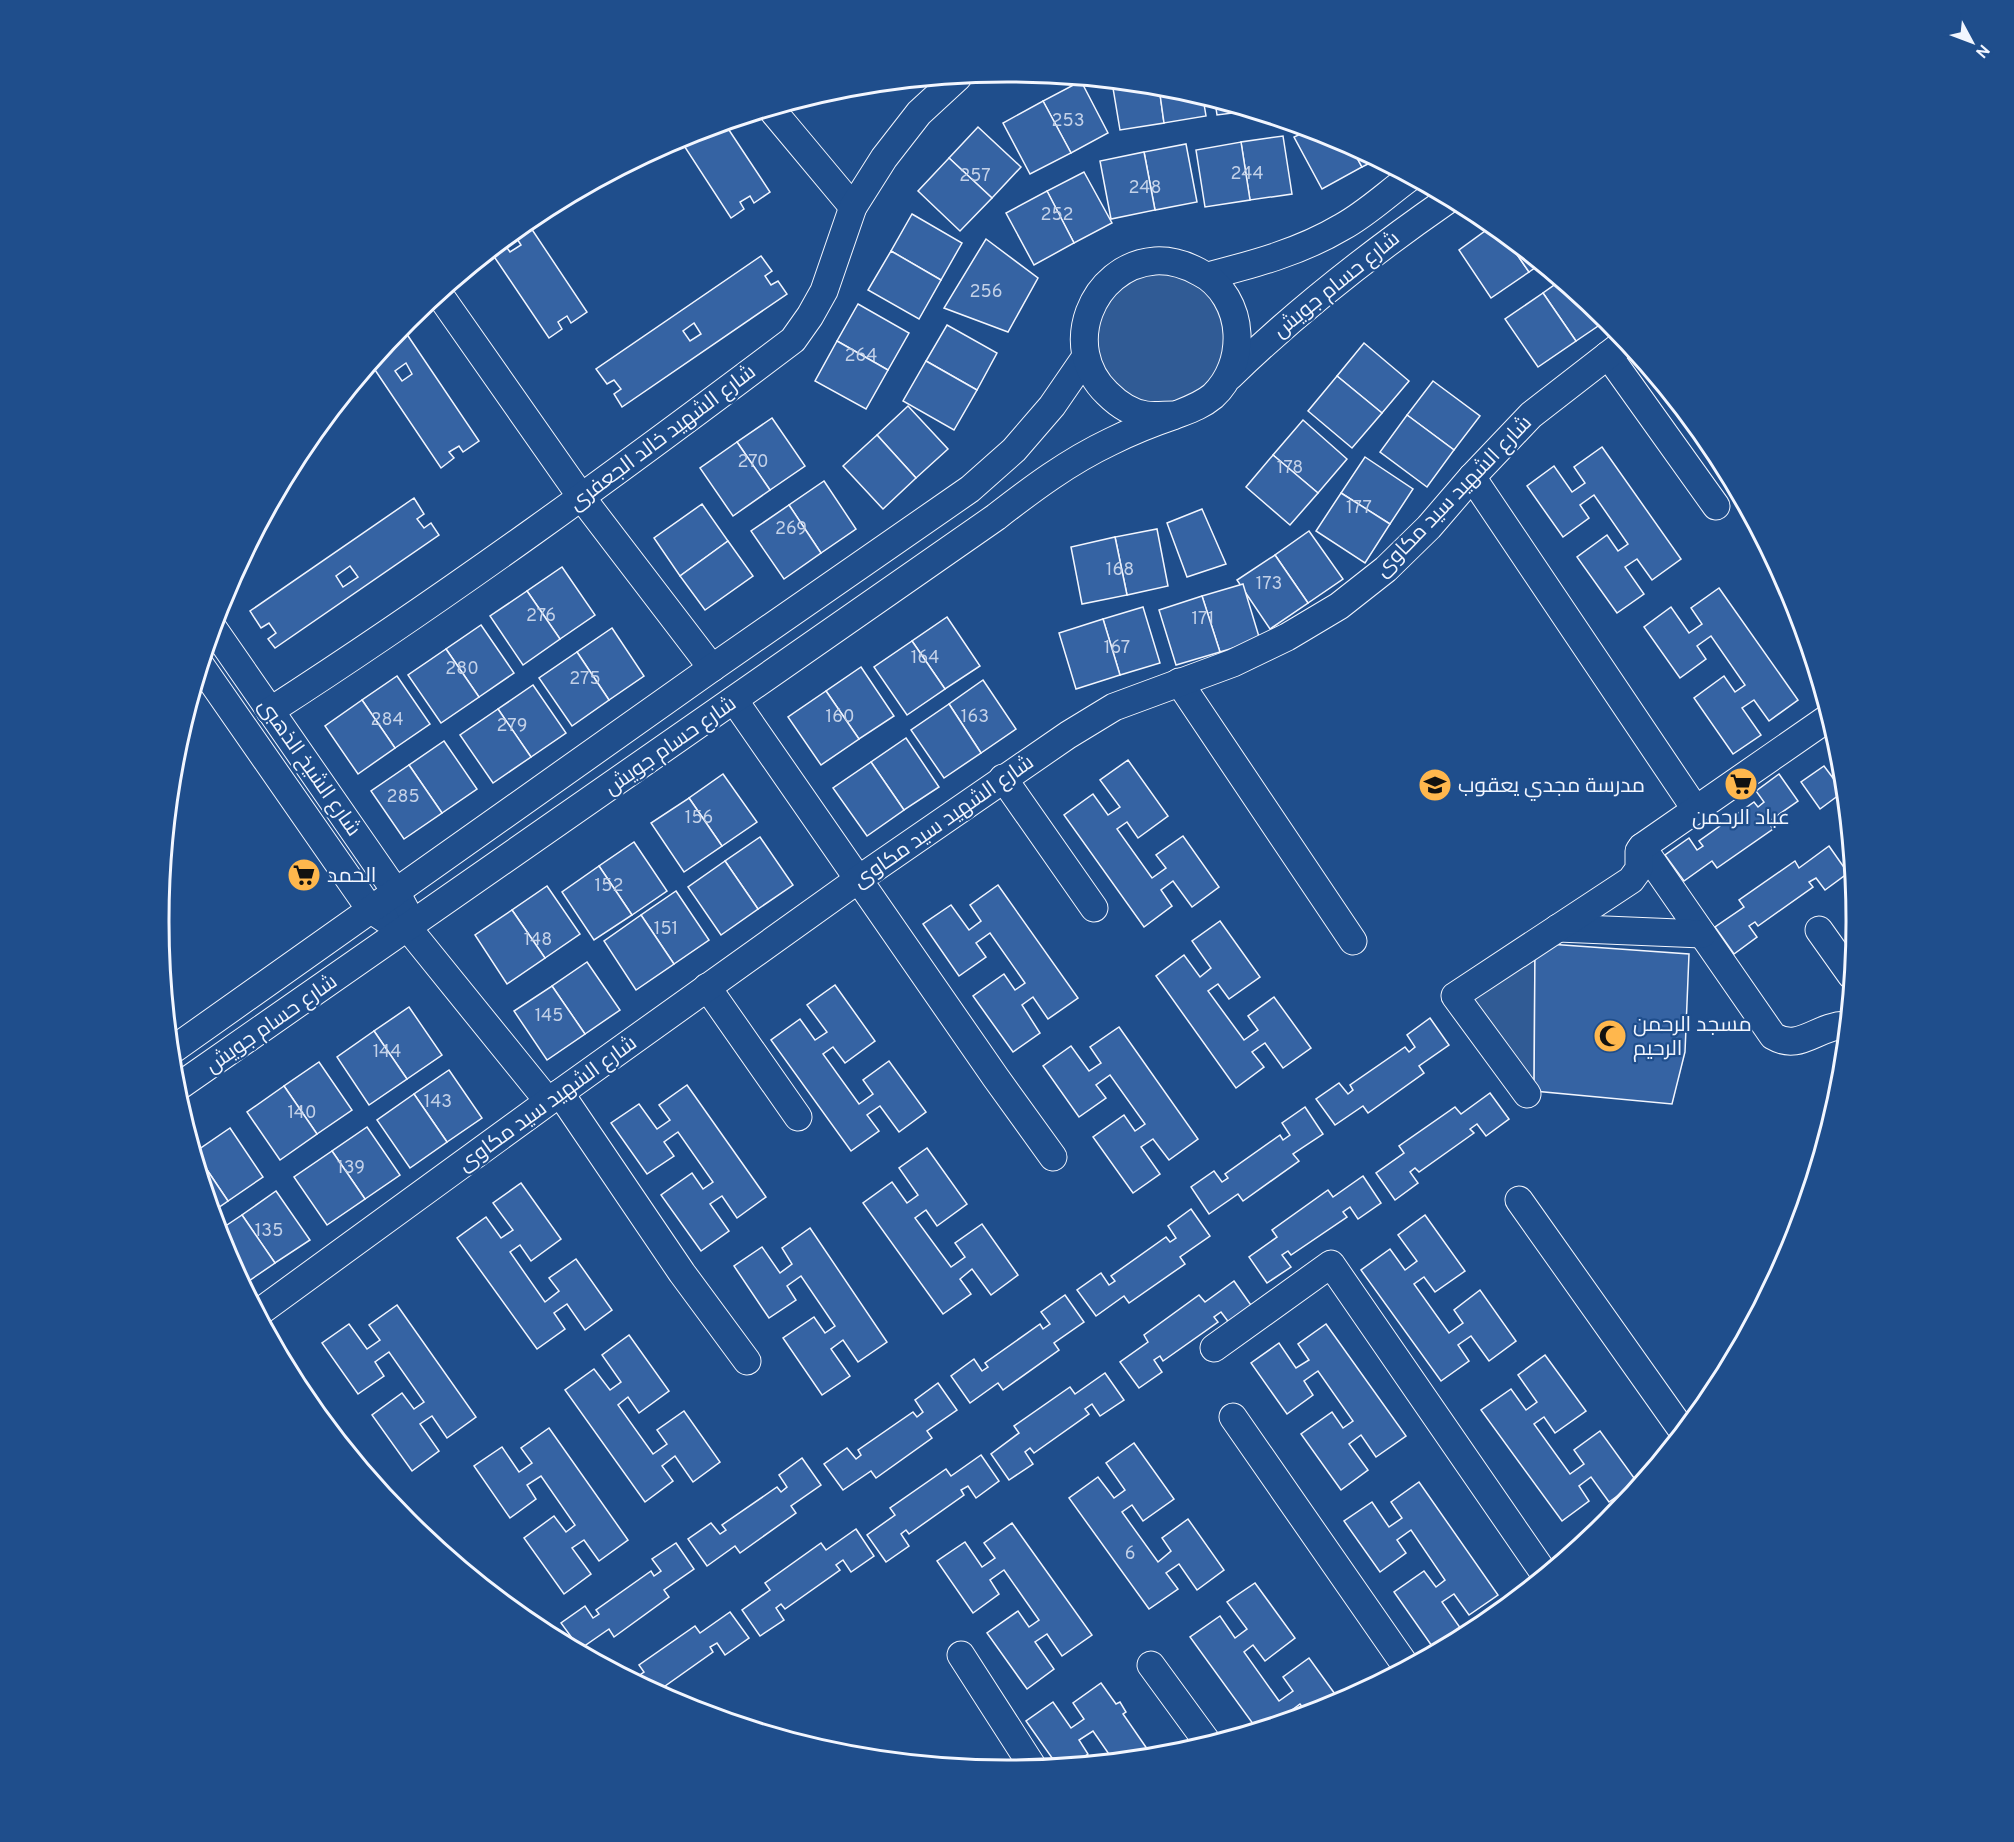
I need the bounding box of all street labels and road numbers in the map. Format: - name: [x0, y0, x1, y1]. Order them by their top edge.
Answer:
- street label: شارع حسام جويش: [1268, 226, 1406, 344]
- street label: شارع الشهيد خالد الجعفرى: [564, 359, 762, 517]
- street label: شارع الشهيد سيد مكاوى: [1370, 410, 1538, 584]
- street label: شارع حسام جويش: [600, 691, 742, 802]
- street label: شارع الشيخ الذهبى: [251, 694, 366, 842]
- street label: شارع الشهيد سيد مكاوى: [848, 750, 1040, 895]
- street label: شارع حسام جويش: [201, 969, 343, 1080]
- street label: شارع الشهيد سيد مكاوى: [453, 1030, 643, 1178]

